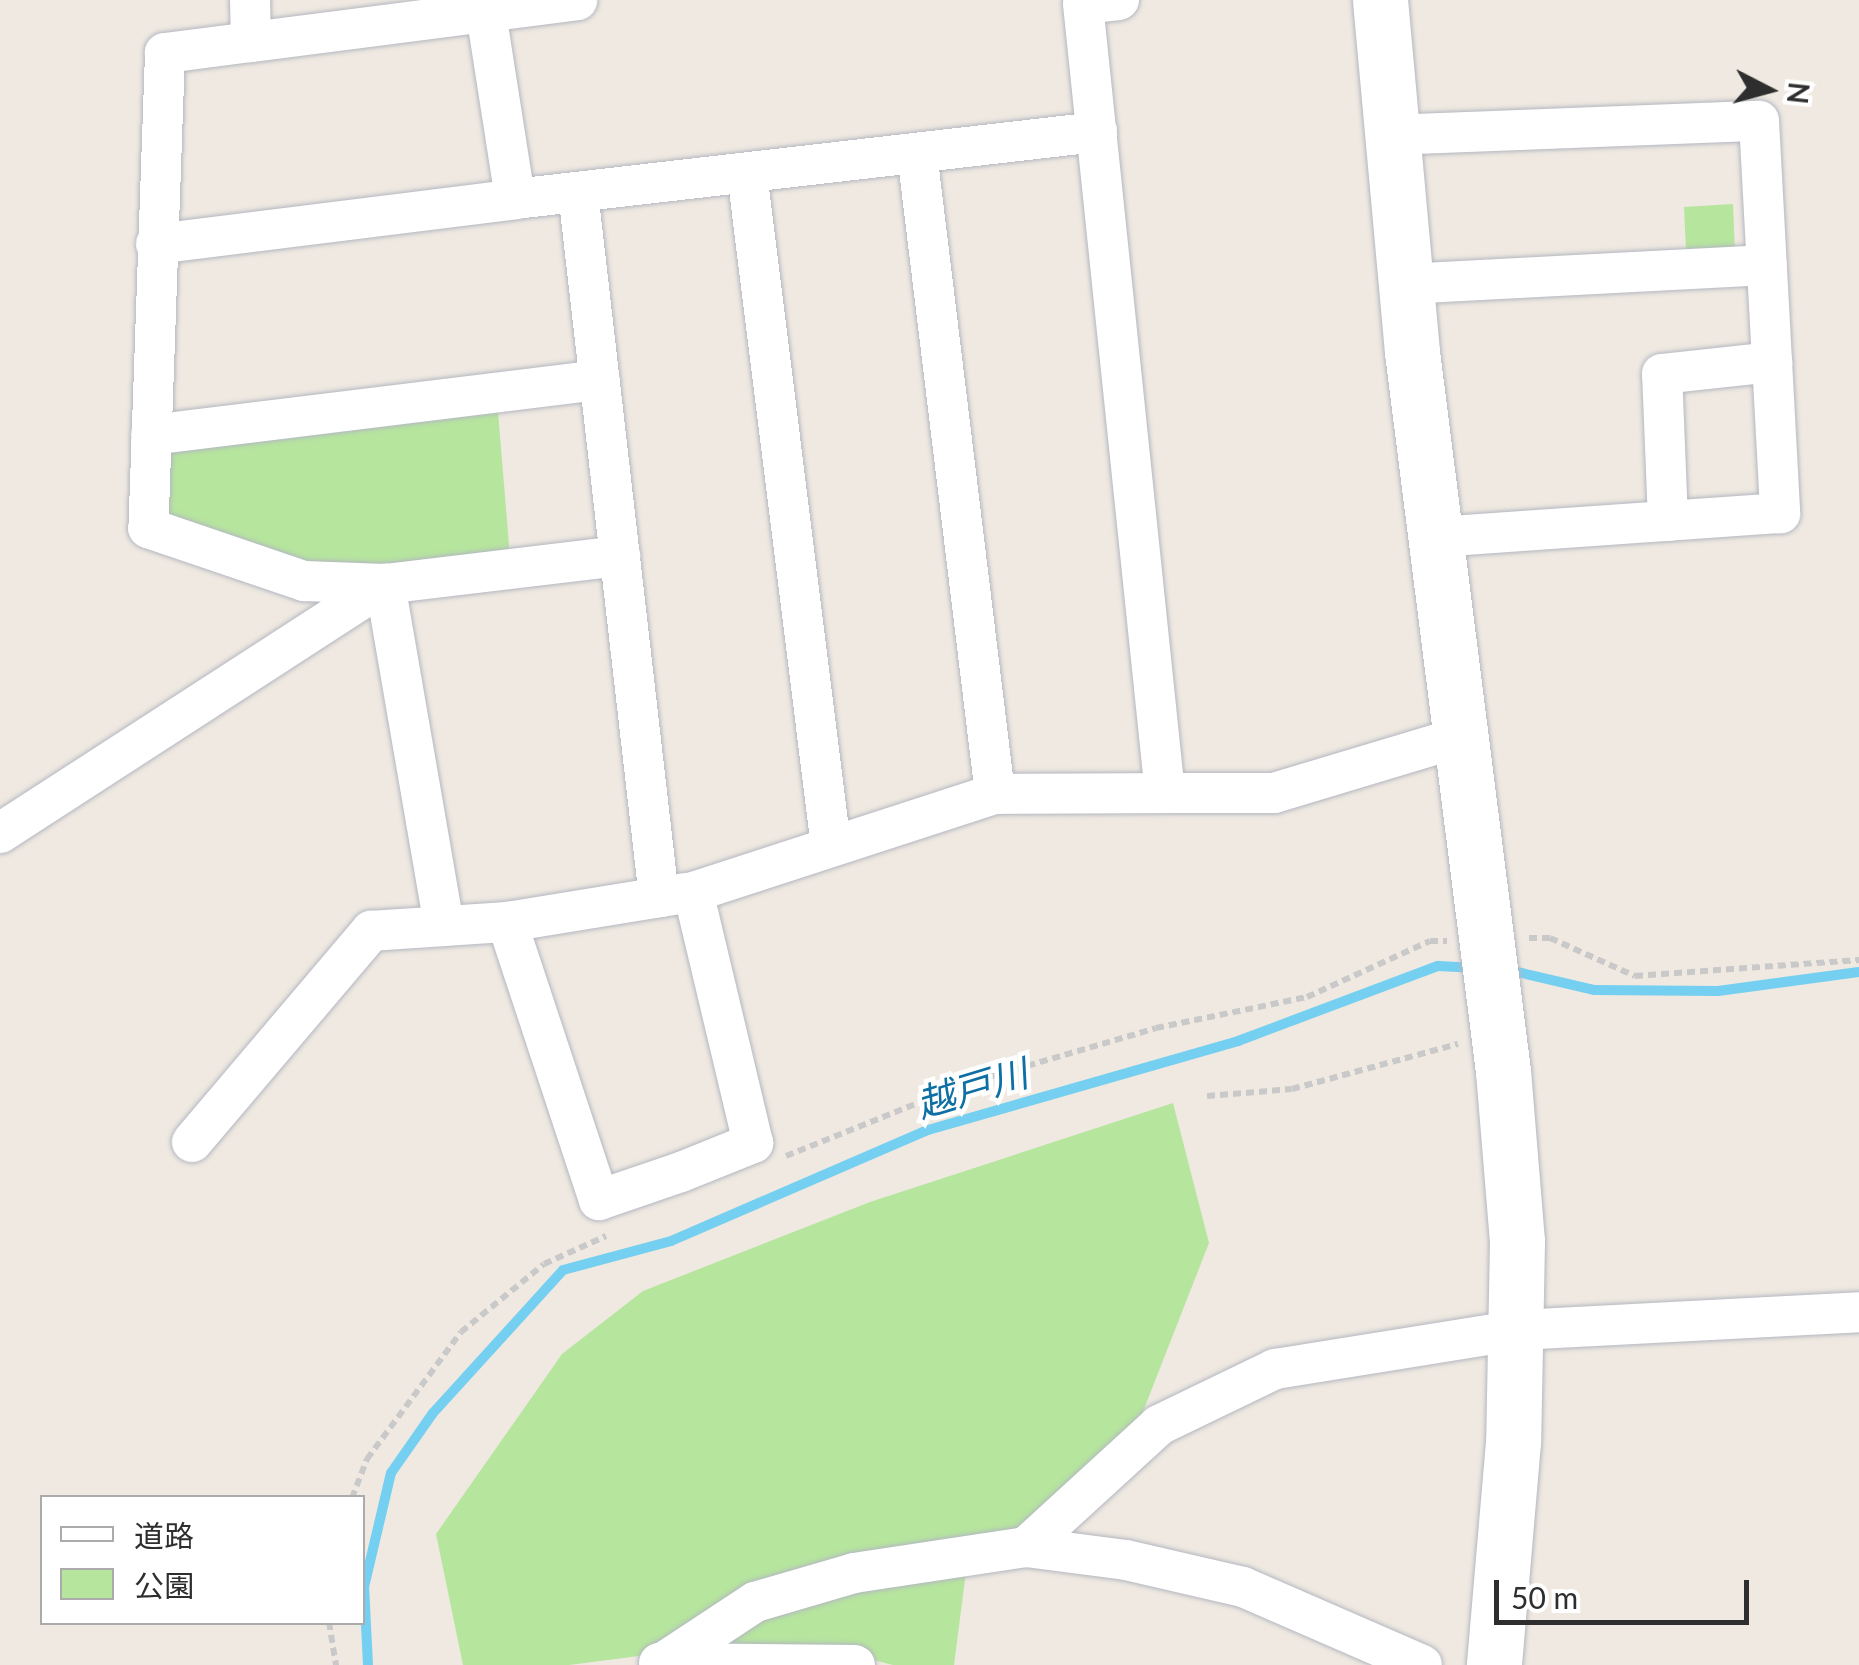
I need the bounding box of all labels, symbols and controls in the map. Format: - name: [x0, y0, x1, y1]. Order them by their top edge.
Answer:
- north arrow: [1719, 40, 1819, 140]
- text: N: [1781, 81, 1817, 106]
- water label: 越戸川: [911, 1050, 1033, 1126]
- legend: [40, 1495, 365, 1625]
- text: 道路: [134, 1517, 194, 1553]
- scale bar: [1499, 1560, 1754, 1622]
- text: 公園: [134, 1567, 194, 1603]
- text: 50 m: [1511, 1579, 1578, 1615]

